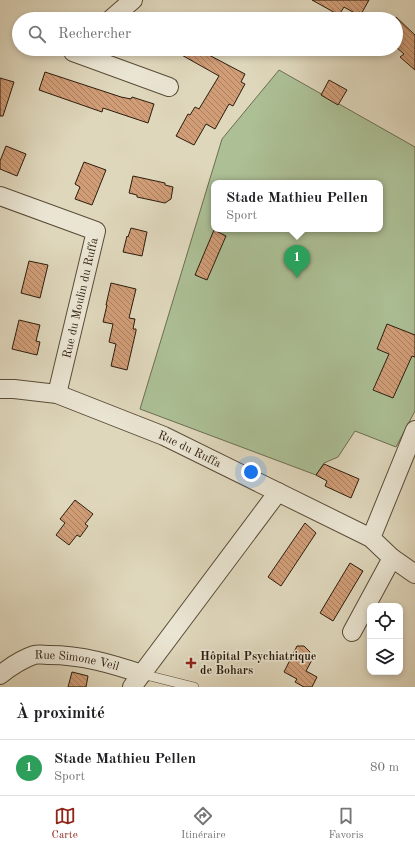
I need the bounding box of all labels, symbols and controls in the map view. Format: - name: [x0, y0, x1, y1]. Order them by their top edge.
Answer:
- search box: [12, 12, 403, 56]
- icon: search: [26, 23, 48, 45]
- text: Rechercher: [58, 27, 131, 42]
- popup: [211, 180, 383, 232]
- text: Stade Mathieu Pellen: [226, 191, 368, 206]
- text: Sport: [226, 209, 257, 222]
- street label: Rue du Moulin du Ruffa: [61, 237, 101, 360]
- pin: 1: [284, 245, 310, 278]
- street label: Rue du Ruffa: [156, 429, 223, 470]
- your location: [241, 462, 261, 482]
- map controls: [367, 603, 403, 675]
- button: locate: [367, 603, 403, 639]
- button: layers: [367, 639, 403, 675]
- street label: Rue Simone Veil: [34, 650, 120, 673]
- place label: Hôpital Psychiatrique de Bohars: [200, 651, 317, 677]
- marker: Hôpital Psychiatrique de Bohars: [185, 657, 197, 669]
- text: À proximité: [16, 705, 105, 722]
- text: Stade Mathieu Pellen: [54, 752, 196, 767]
- text: 1: [25, 761, 33, 774]
- text: 80 m: [370, 761, 399, 774]
- text: Sport: [54, 770, 85, 783]
- tab: Carte: [52, 805, 78, 843]
- tab: Itinéraire: [181, 805, 226, 843]
- tab: Favoris: [329, 805, 363, 843]

